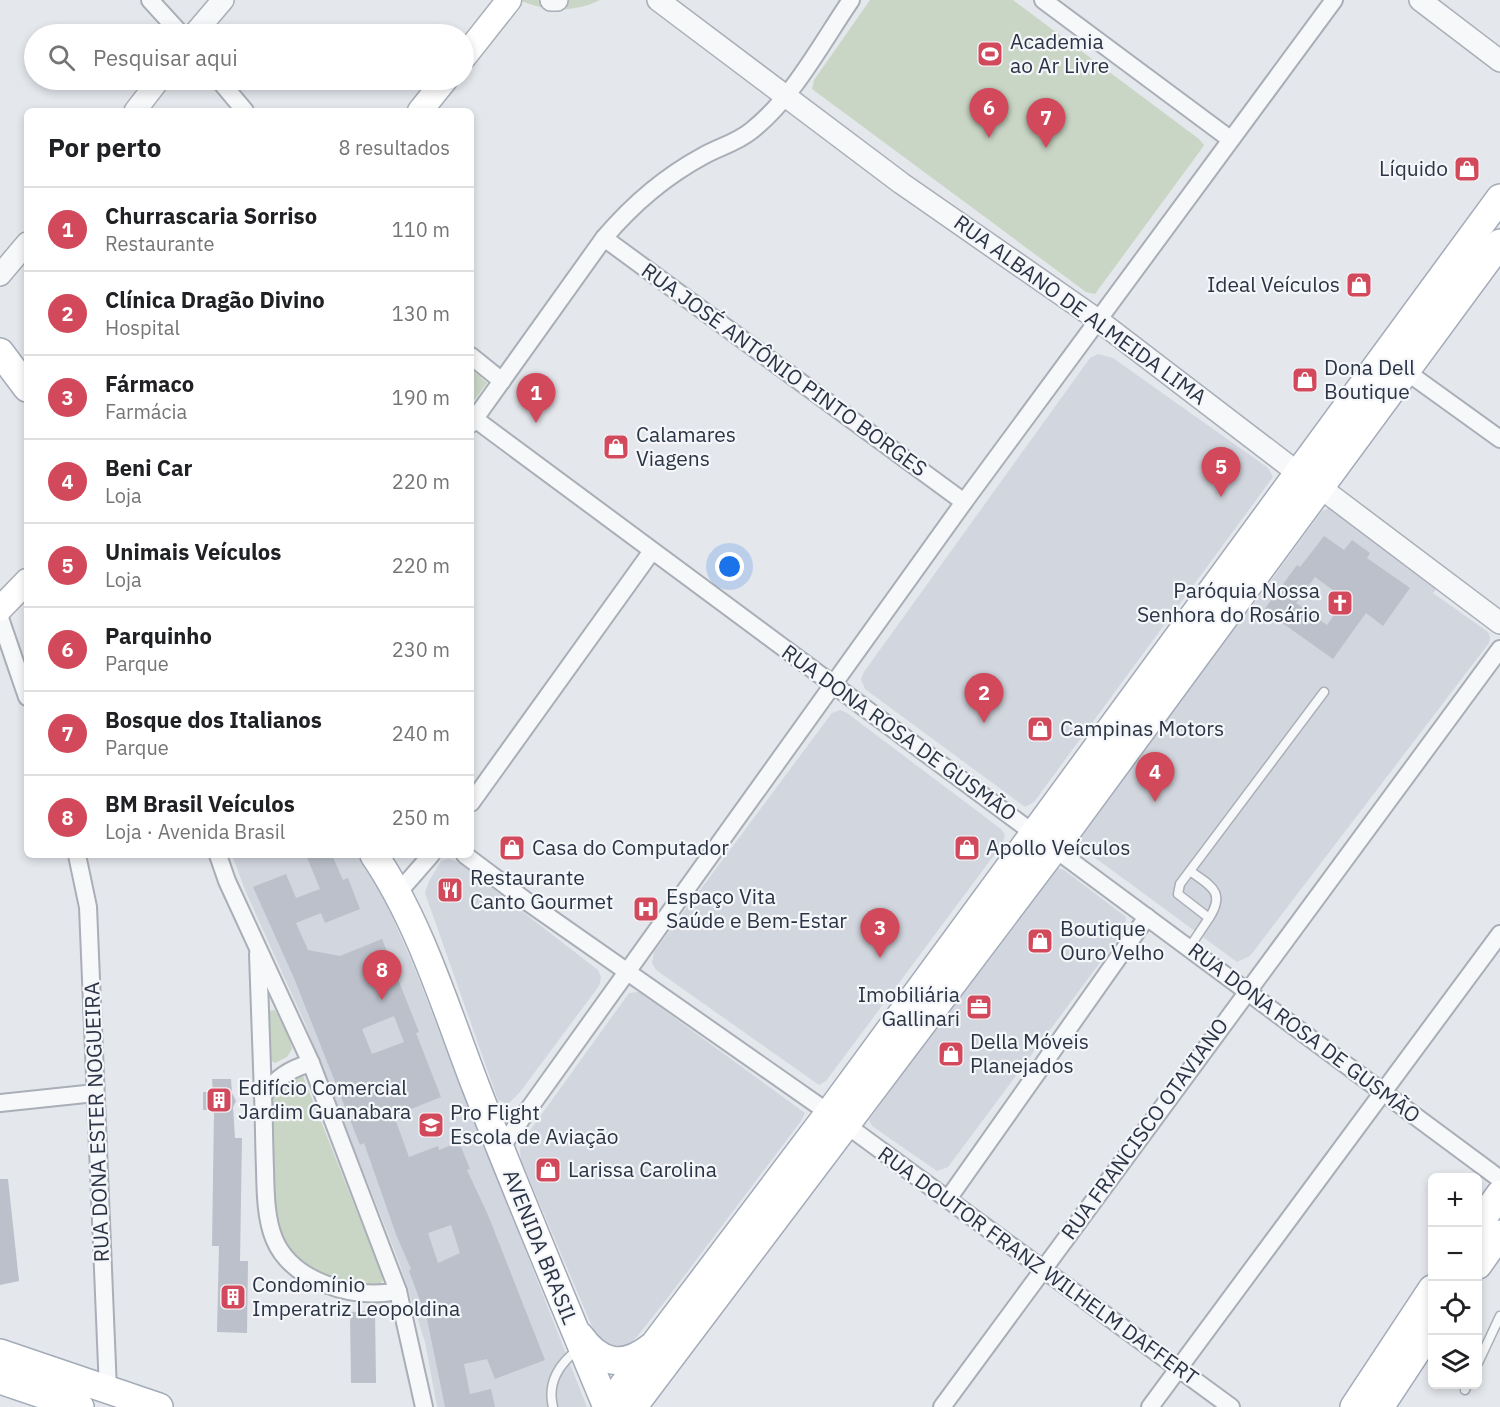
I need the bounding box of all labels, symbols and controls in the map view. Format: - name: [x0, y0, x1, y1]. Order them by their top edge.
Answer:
- search box: [24, 24, 474, 90]
- place label: Academia ao Ar Livre: [1010, 27, 1109, 79]
- sports icon: Academia ao Ar Livre: [975, 39, 1005, 69]
- icon: search: [45, 41, 78, 74]
- text: Pesquisar aqui: [93, 43, 238, 72]
- pin: 6: [970, 88, 1008, 138]
- pin: 7: [1026, 98, 1066, 148]
- text: Por perto: [48, 130, 161, 164]
- text: 8 resultados: [338, 134, 450, 161]
- place label: Líquido: [1379, 154, 1448, 182]
- shop icon: Líquido: [1452, 154, 1482, 184]
- text: Churrascaria Sorriso: [105, 201, 317, 230]
- street label: RUA ALBANO DE ALMEIDA LIMA: [949, 208, 1213, 410]
- text: 1: [62, 216, 74, 243]
- text: 110 m: [392, 216, 450, 243]
- text: Restaurante: [105, 230, 214, 257]
- street label: RUA JOSÉ ANTÔNIO PINTO BORGES: [636, 256, 933, 482]
- place label: Ideal Veículos: [1207, 270, 1340, 298]
- shop icon: Ideal Veículos: [1344, 270, 1374, 300]
- text: Clínica Dragão Divino: [105, 285, 325, 314]
- text: 2: [62, 300, 74, 327]
- text: 130 m: [392, 300, 450, 327]
- text: Hospital: [105, 314, 180, 341]
- place label: Dona Dell Boutique: [1324, 353, 1415, 405]
- shop icon: Dona Dell Boutique: [1290, 365, 1320, 395]
- text: Fármaco: [105, 369, 194, 398]
- pin: 1: [516, 374, 556, 423]
- text: 3: [62, 384, 74, 411]
- text: 190 m: [392, 384, 450, 411]
- text: Farmácia: [105, 398, 187, 425]
- place label: Calamares Viagens: [636, 420, 736, 472]
- shop icon: Calamares Viagens: [601, 432, 631, 462]
- pin: 5: [1202, 448, 1240, 497]
- text: Beni Car: [105, 453, 192, 482]
- text: 4: [62, 468, 74, 495]
- text: 220 m: [392, 468, 450, 495]
- text: Loja: [105, 482, 142, 509]
- text: Unimais Veículos: [105, 537, 281, 566]
- text: 5: [62, 552, 74, 579]
- text: 220 m: [392, 552, 450, 579]
- your location: [715, 552, 744, 581]
- text: Loja: [105, 566, 142, 593]
- place label: Paróquia Nossa Senhora do Rosário: [1137, 576, 1320, 628]
- church icon: Paróquia Nossa Senhora do Rosário: [1325, 588, 1355, 618]
- text: Parquinho: [105, 621, 212, 650]
- text: 6: [62, 636, 74, 663]
- text: 230 m: [392, 636, 450, 663]
- street label: RUA DONA ROSA DE GUSMÃO: [777, 637, 1023, 827]
- text: Parque: [105, 650, 169, 677]
- pin: 2: [964, 674, 1004, 723]
- text: Bosque dos Italianos: [105, 705, 322, 734]
- shop icon: Campinas Motors: [1025, 714, 1055, 744]
- place label: Campinas Motors: [1060, 714, 1224, 742]
- text: 7: [62, 720, 74, 747]
- text: 240 m: [392, 720, 450, 747]
- text: Parque: [105, 734, 169, 761]
- pin: 4: [1136, 752, 1174, 802]
- text: BM Brasil Veículos: [105, 789, 295, 818]
- text: 8: [62, 804, 74, 831]
- text: 250 m: [392, 804, 450, 831]
- text: Loja · Avenida Brasil: [105, 818, 285, 845]
- shop icon: Casa do Computador: [497, 833, 527, 863]
- place label: Casa do Computador: [532, 833, 729, 861]
- shop icon: Apollo Veículos: [952, 833, 982, 863]
- place label: Apollo Veículos: [986, 833, 1131, 861]
- place label: Restaurante Canto Gourmet: [470, 863, 613, 915]
- restaurant icon: Restaurante Canto Gourmet: [435, 875, 465, 905]
- place label: Espaço Vita Saúde e Bem-Estar: [666, 882, 847, 934]
- hospital icon: Espaço Vita Saúde e Bem-Estar: [631, 894, 661, 924]
- pin: 3: [860, 908, 900, 958]
- place label: Boutique Ouro Velho: [1060, 914, 1164, 966]
- shop icon: Boutique Ouro Velho: [1025, 926, 1055, 956]
- street label: RUA DONA ROSA DE GUSMÃO: [1183, 936, 1426, 1129]
- pin: 8: [362, 950, 401, 1000]
- place label: Imobiliária Gallinari: [858, 980, 960, 1032]
- street label: RUA DONA ESTER NOGUEIRA: [77, 981, 115, 1263]
- office icon: Imobiliária Gallinari: [964, 992, 994, 1022]
- street label: RUA FRANCISCO OTAVIANO: [1054, 1012, 1234, 1245]
- place label: Della Móveis Planejados: [970, 1027, 1089, 1079]
- shop icon: Della Móveis Planejados: [936, 1039, 966, 1069]
- place label: Edifício Comercial Jardim Guanabara: [238, 1073, 411, 1125]
- building icon: Edifício Comercial Jardim Guanabara: [204, 1085, 234, 1115]
- place label: Pro Flight Escola de Aviação: [450, 1098, 619, 1150]
- school or university icon: Pro Flight Escola de Aviação: [416, 1110, 446, 1140]
- street label: RUA DOUTOR FRANZ WILHELM DAFFERT: [873, 1139, 1204, 1391]
- shop icon: Larissa Carolina: [533, 1155, 563, 1185]
- place label: Larissa Carolina: [568, 1155, 717, 1183]
- street label: AVENIDA BRASIL: [497, 1165, 585, 1328]
- map controls: [1428, 1173, 1482, 1389]
- button: +: [1428, 1173, 1482, 1227]
- button: −: [1428, 1227, 1482, 1281]
- place label: Condomínio Imperatriz Leopoldina: [252, 1270, 460, 1322]
- button: locate: [1428, 1281, 1482, 1335]
- building icon: Condomínio Imperatriz Leopoldina: [218, 1282, 248, 1312]
- button: layers: [1428, 1335, 1482, 1389]

